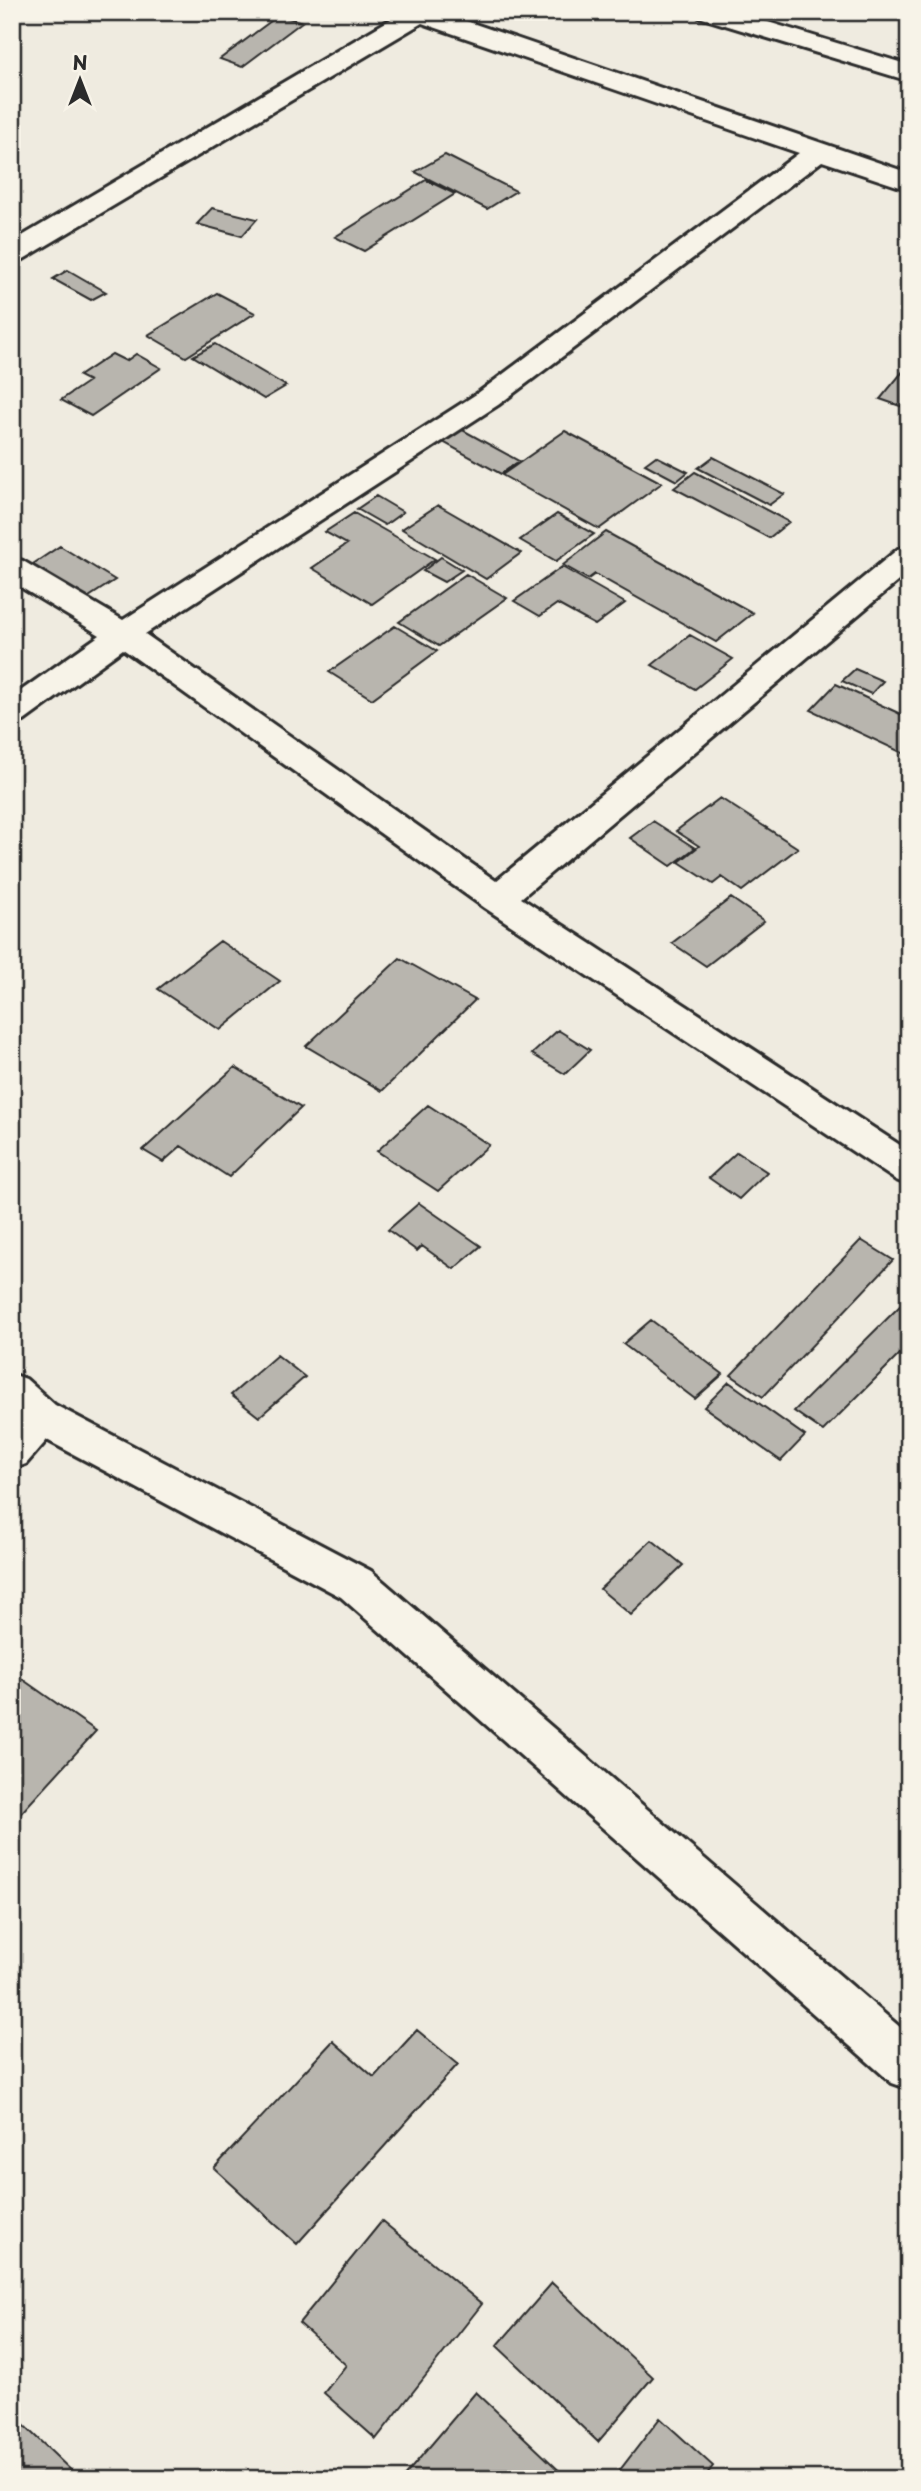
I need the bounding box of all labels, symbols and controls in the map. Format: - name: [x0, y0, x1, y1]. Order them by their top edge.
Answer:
- north arrow: [46, 46, 116, 116]
- text: N: [72, 48, 88, 76]

